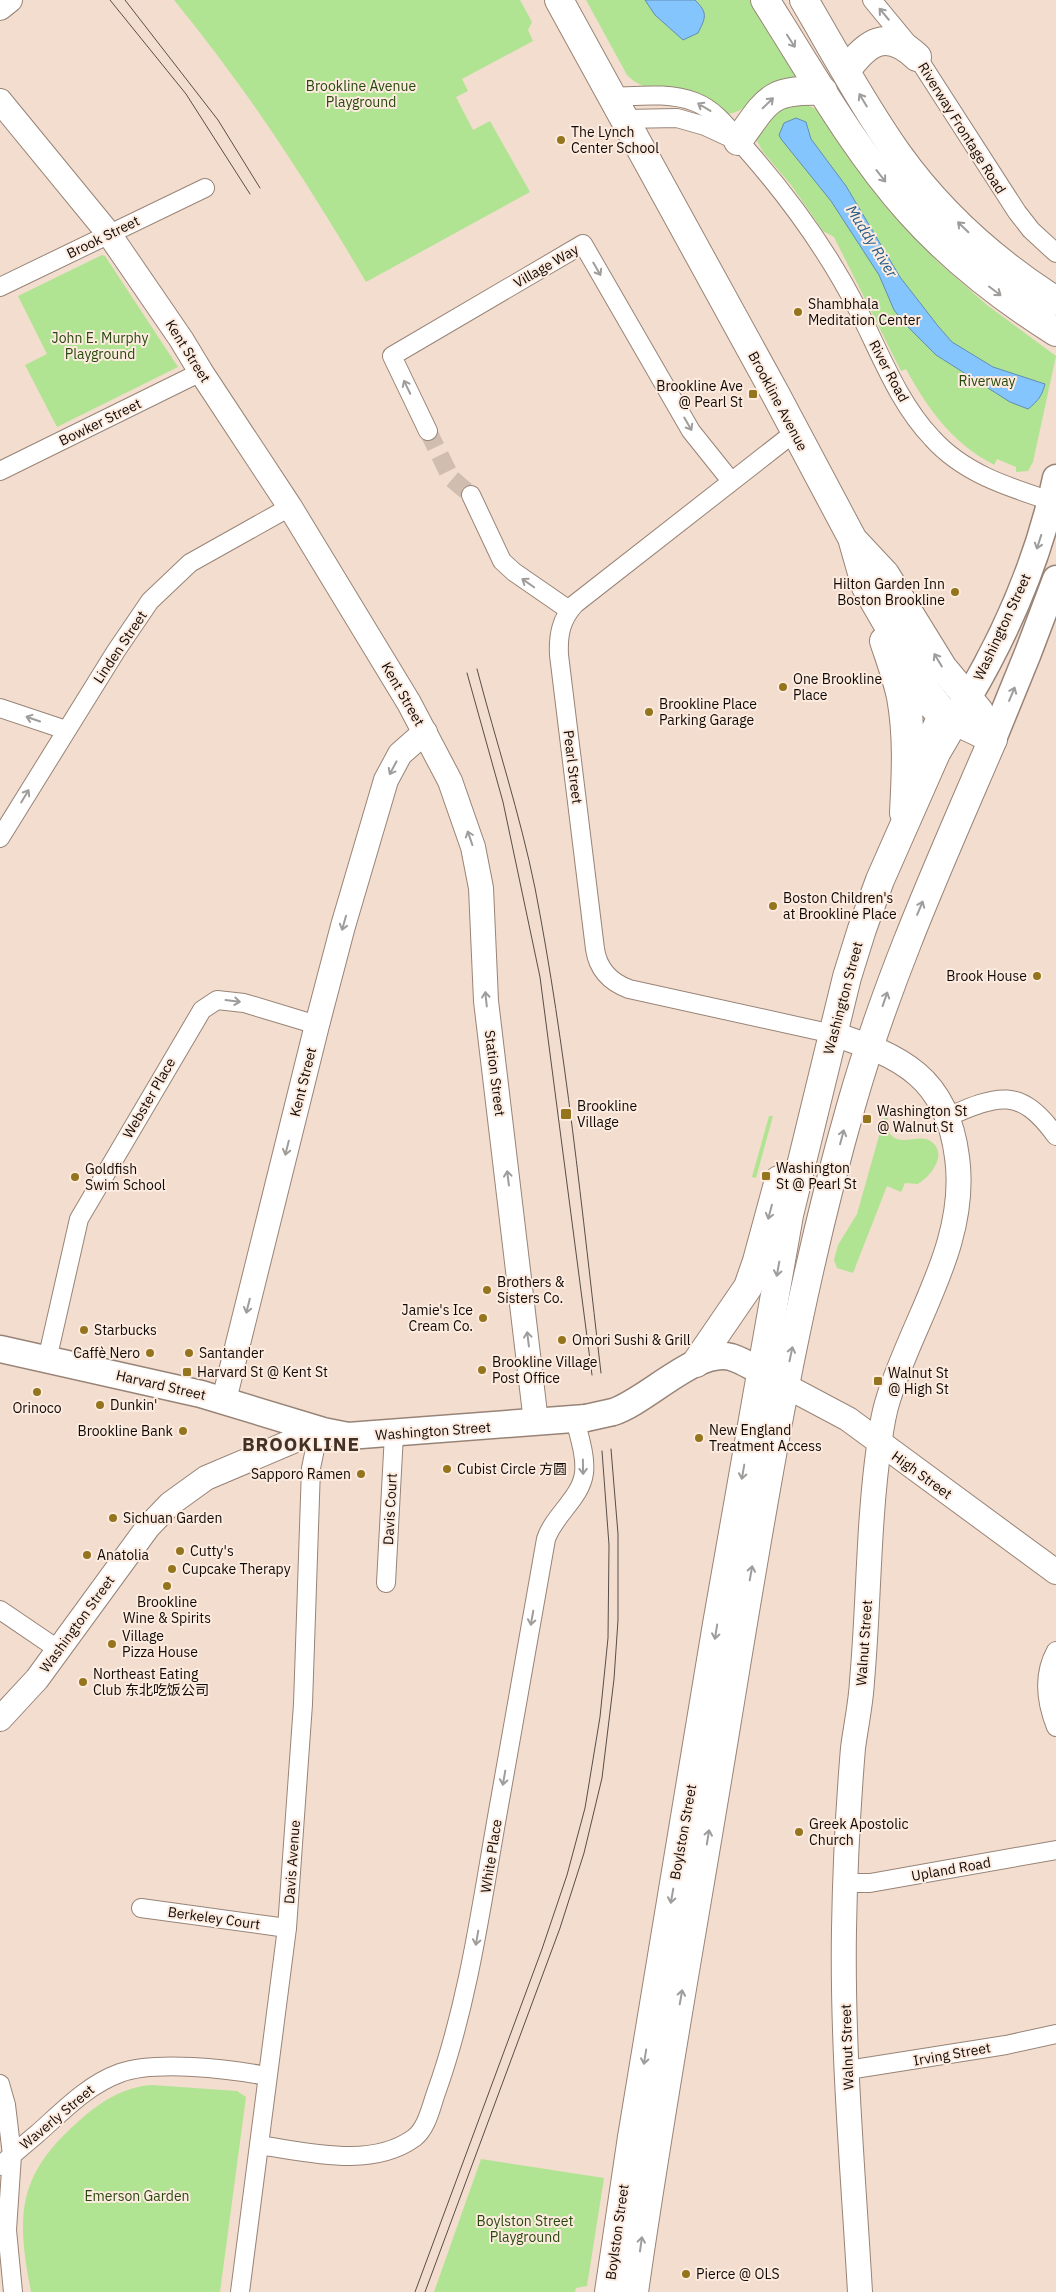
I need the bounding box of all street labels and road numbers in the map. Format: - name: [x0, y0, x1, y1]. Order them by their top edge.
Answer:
- street label: Riverway Frontage Road: [914, 59, 1010, 197]
- street label: Brook Street: [64, 212, 143, 262]
- street label: Village Way: [510, 240, 582, 292]
- street label: Kent Street: [162, 316, 214, 386]
- street label: River Road: [865, 337, 913, 405]
- street label: Brookline Avenue: [744, 348, 812, 454]
- street label: Bowker Street: [56, 394, 144, 450]
- street label: Washington Street: [969, 571, 1035, 683]
- street label: Linden Street: [89, 607, 151, 687]
- street label: Kent Street: [378, 659, 429, 729]
- street label: Pearl Street: [560, 729, 586, 805]
- street label: Washington Street: [819, 940, 867, 1056]
- street label: Station Street: [481, 1029, 509, 1117]
- street label: Kent Street: [286, 1045, 320, 1119]
- street label: Webster Place: [119, 1054, 179, 1142]
- street label: Harvard Street: [114, 1366, 208, 1404]
- street label: Washington Street: [375, 1418, 491, 1444]
- street label: High Street: [888, 1447, 956, 1503]
- street label: Davis Court: [379, 1473, 401, 1545]
- street label: Washington Street: [36, 1572, 118, 1676]
- street label: Walnut Street: [852, 1599, 876, 1687]
- street label: Boylston Street: [666, 1783, 700, 1881]
- street label: White Place: [476, 1818, 506, 1894]
- street label: Davis Avenue: [280, 1819, 304, 1905]
- street label: Upland Road: [910, 1853, 992, 1885]
- street label: Berkeley Court: [167, 1903, 261, 1933]
- street label: Walnut Street: [836, 2004, 857, 2090]
- street label: Irving Street: [912, 2038, 992, 2070]
- street label: Waverly Street: [16, 2081, 98, 2153]
- street label: Boylston Street: [601, 2183, 633, 2281]

